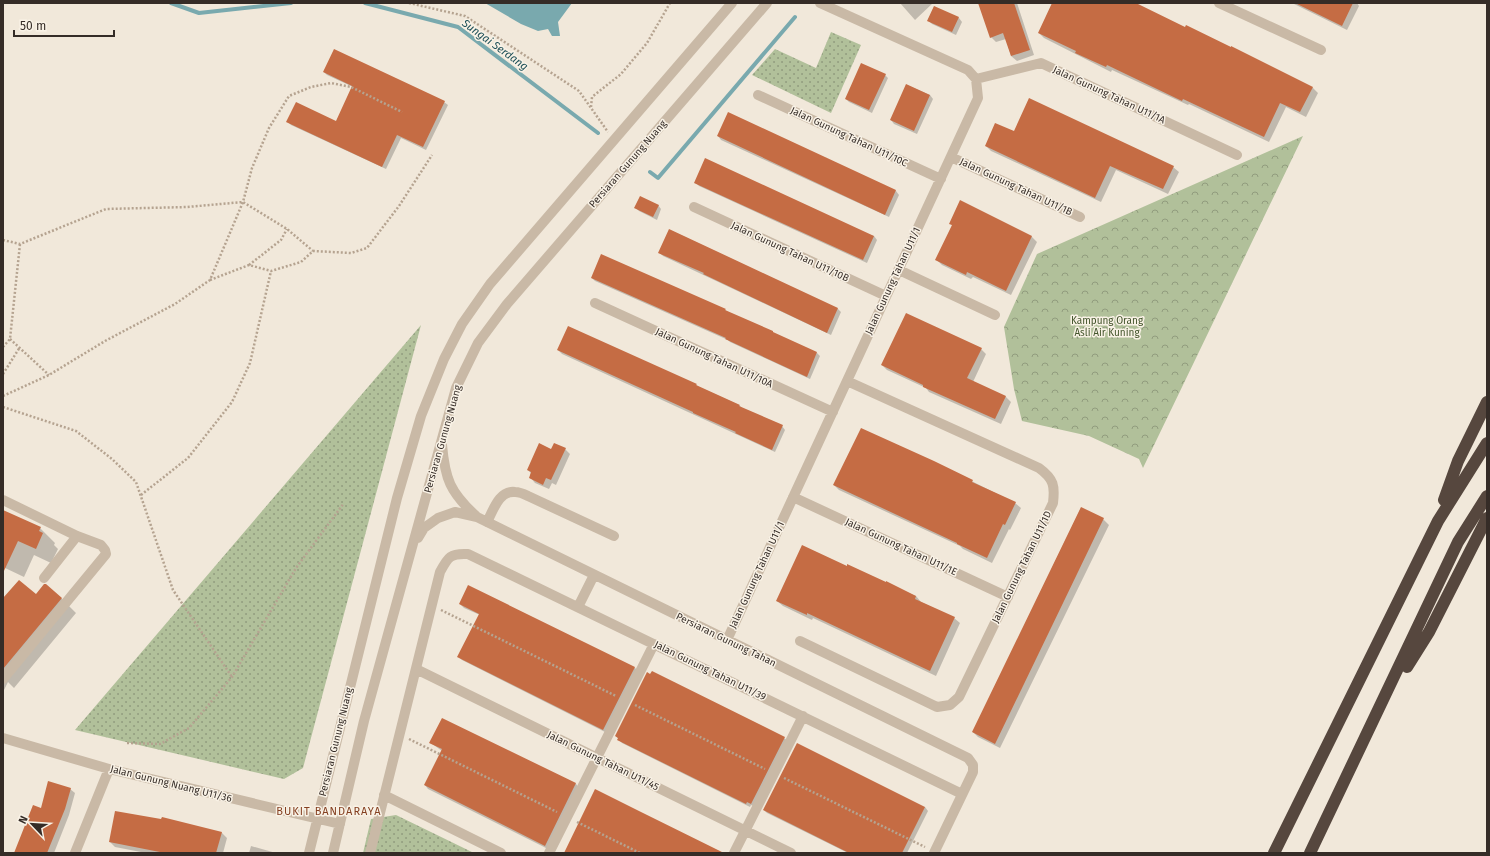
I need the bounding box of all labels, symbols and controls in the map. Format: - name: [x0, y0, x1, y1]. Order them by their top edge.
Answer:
- scale bar: [14, 12, 114, 38]
- water label: Sungai Serdang: [459, 16, 530, 73]
- text: 50 m: [20, 19, 46, 33]
- street label: Jalan Gunung Tahan U11/1A: [1051, 64, 1167, 126]
- street label: Jalan Gunung Tahan U11/10C: [788, 105, 910, 170]
- street label: Persiaran Gunung Nuang: [587, 117, 670, 210]
- street label: Jalan Gunung Tahan U11/1B: [958, 156, 1074, 218]
- street label: Jalan Gunung Tahan U11/10B: [729, 219, 851, 285]
- street label: Jalan Gunung Tahan U11/1: [863, 226, 923, 336]
- park label: Kampung Orang Asli Air Kuning: [1071, 315, 1144, 339]
- street label: Jalan Gunung Tahan U11/10A: [653, 326, 775, 391]
- street label: Persiaran Gunung Nuang: [422, 383, 464, 494]
- street label: Jalan Gunung Tahan U11/1D: [990, 509, 1054, 625]
- street label: Jalan Gunung Tahan U11/1E: [843, 516, 959, 578]
- street label: Jalan Gunung Tahan U11/1: [727, 520, 787, 630]
- street label: Persiaran Gunung Tahan: [674, 611, 778, 669]
- street label: Jalan Gunung Tahan U11/39: [652, 639, 768, 703]
- street label: Persiaran Gunung Nuang: [317, 686, 356, 798]
- street label: Jalan Gunung Tahan U11/45: [545, 729, 661, 793]
- street label: Jalan Gunung Nuang U11/36: [109, 763, 233, 805]
- north arrow: [12, 804, 52, 844]
- district label: BUKIT BANDARAYA: [276, 805, 382, 818]
- text: N: [16, 814, 31, 826]

